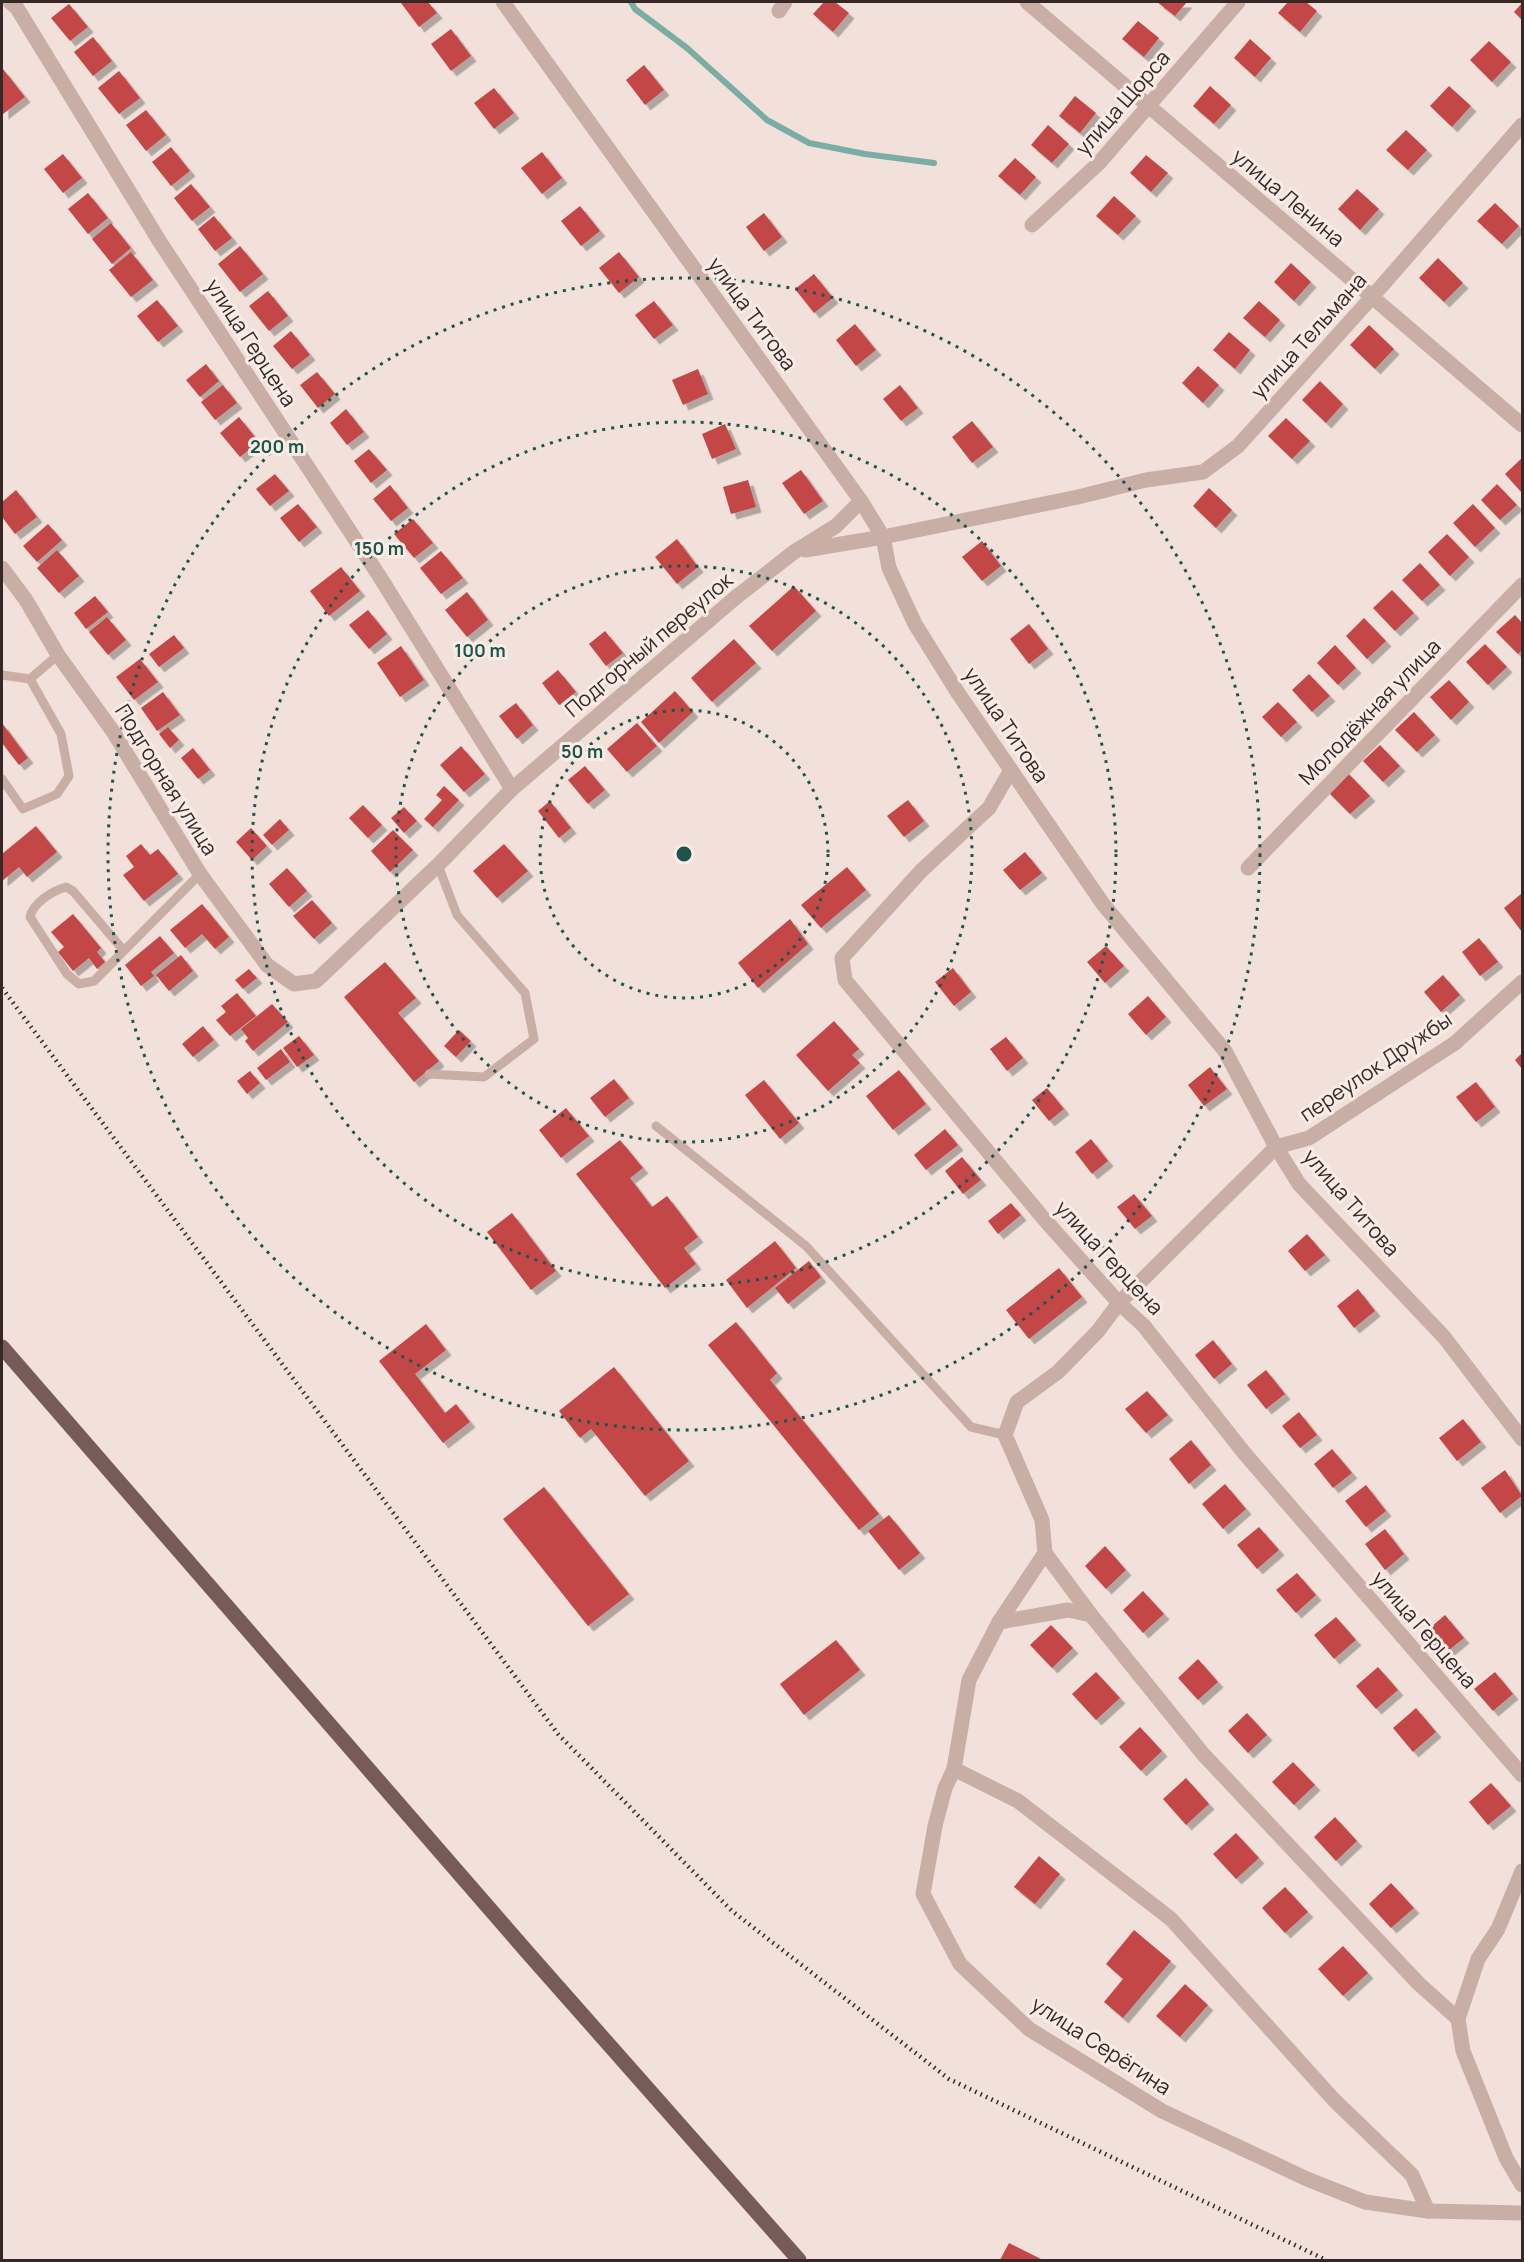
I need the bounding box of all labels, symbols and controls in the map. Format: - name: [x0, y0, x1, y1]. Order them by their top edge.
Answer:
- street label: улица Щорса: [1069, 44, 1176, 161]
- street label: улица Ленина: [1226, 142, 1351, 253]
- street label: улица Титова: [702, 251, 803, 376]
- street label: улица Тельмана: [1244, 266, 1372, 404]
- street label: улица Герцена: [200, 273, 304, 412]
- text: 200 m: [250, 434, 304, 458]
- text: 150 m: [354, 536, 404, 560]
- street label: Подгорный переулок: [559, 565, 739, 723]
- street label: Молодёжная улица: [1292, 632, 1446, 790]
- text: 100 m: [454, 638, 506, 662]
- street label: улица Титова: [958, 661, 1056, 788]
- street label: Подгорная улица: [109, 699, 225, 860]
- text: 50 m: [561, 739, 603, 763]
- centre of rings: [674, 844, 694, 864]
- street label: переулок Дружбы: [1294, 1005, 1457, 1128]
- street label: улица Титова: [1297, 1143, 1406, 1262]
- street label: улица Герцена: [1049, 1194, 1170, 1321]
- street label: улица Герцена: [1366, 1565, 1484, 1694]
- street label: улица Серёгина: [1026, 1989, 1177, 2101]

